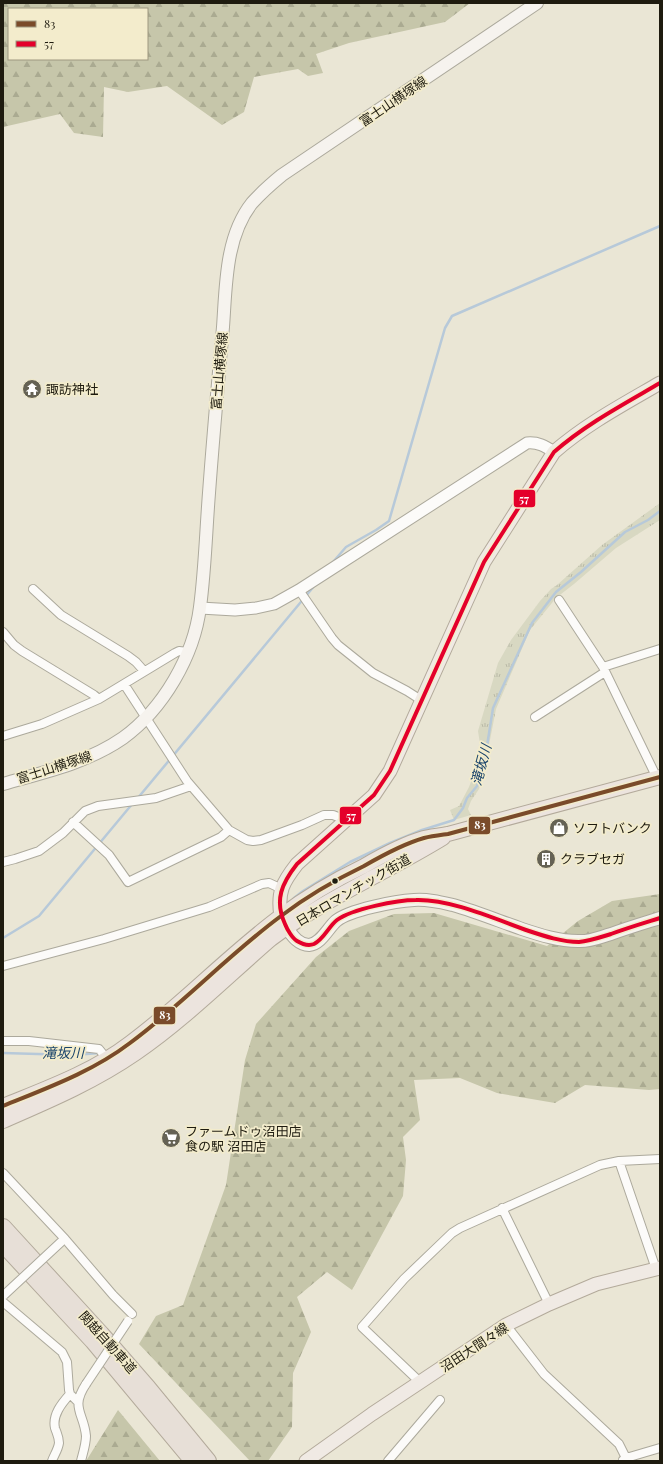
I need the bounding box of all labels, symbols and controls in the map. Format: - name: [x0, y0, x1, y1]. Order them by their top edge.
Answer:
- legend: [8, 8, 148, 60]
- text: 83: [44, 15, 56, 31]
- text: 57: [44, 35, 54, 51]
- street label: 富士山横塚線: [356, 72, 430, 129]
- street label: 富士山横塚線: [207, 331, 230, 411]
- temple icon: 諏訪神社: [21, 378, 43, 400]
- place label: 諏訪神社: [46, 380, 98, 397]
- line badge: 57: [513, 489, 536, 508]
- text: 57: [519, 491, 529, 506]
- water label: 滝坂川: [466, 740, 496, 788]
- street label: 富士山横塚線: [14, 746, 94, 787]
- line badge: 57: [339, 806, 362, 825]
- text: 57: [346, 808, 356, 823]
- line badge: 83: [468, 816, 491, 835]
- text: 83: [474, 817, 486, 832]
- shop icon: ソフトバンク: [548, 817, 570, 839]
- place label: ソフトバンク: [573, 819, 652, 836]
- building icon: クラブセガ: [535, 848, 557, 870]
- street label: 日本ロマンチック街道: [292, 850, 413, 929]
- place label: クラブセガ: [560, 850, 625, 867]
- unlabelled marker: [330, 876, 340, 886]
- line badge: 83: [153, 1006, 176, 1025]
- text: 83: [159, 1007, 171, 1022]
- water label: 滝坂川: [42, 1043, 86, 1062]
- place label: ファームドゥ沼田店 食の駅 沼田店: [185, 1122, 302, 1154]
- supermarket icon: ファームドゥ沼田店 食の駅 沼田店: [160, 1127, 182, 1149]
- street label: 関越自動車道: [76, 1307, 141, 1376]
- street label: 沼田大間々線: [436, 1318, 511, 1375]

